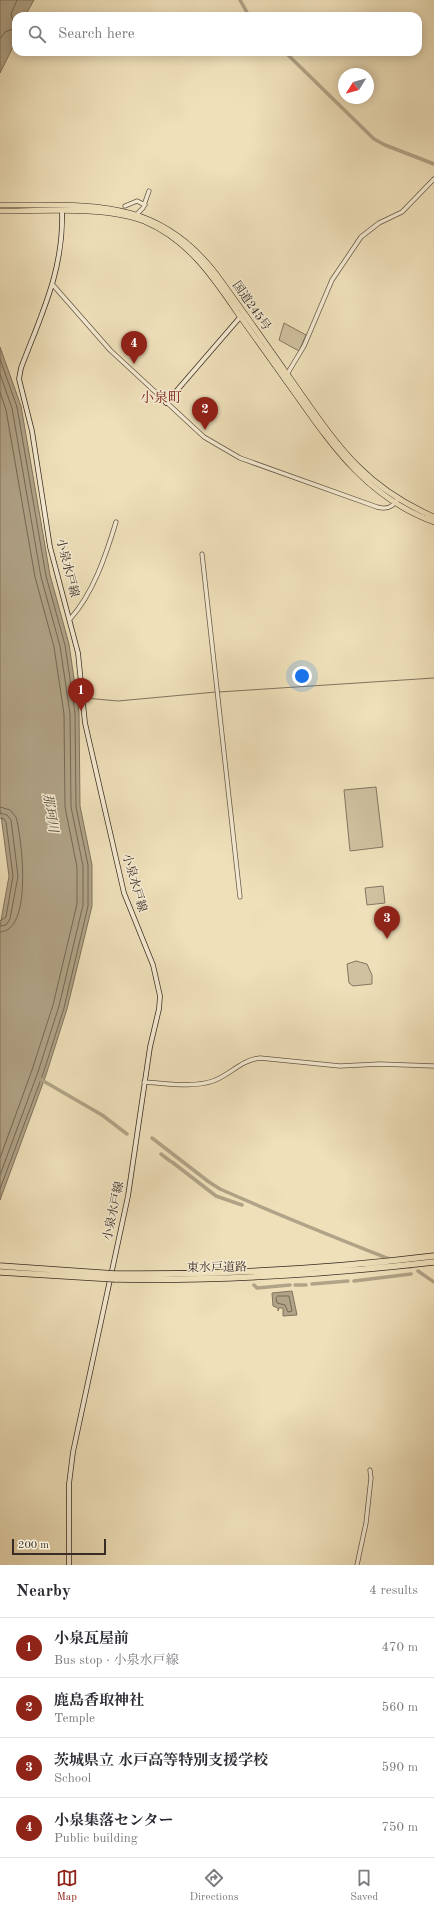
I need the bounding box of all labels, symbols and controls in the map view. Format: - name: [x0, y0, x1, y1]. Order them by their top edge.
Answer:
- search box: [12, 12, 422, 56]
- icon: search: [26, 23, 48, 45]
- text: Search here: [58, 27, 135, 42]
- north arrow: [338, 68, 374, 104]
- street label: 国道245号: [230, 278, 274, 333]
- pin: 4: [121, 331, 147, 364]
- district label: 小泉町: [140, 390, 182, 405]
- pin: 2: [192, 397, 218, 430]
- street label: 小泉水戸線: [54, 537, 82, 599]
- your location: [292, 666, 312, 686]
- pin: 1: [68, 678, 94, 711]
- water label: 那珂川: [41, 793, 61, 835]
- street label: 小泉水戸線: [120, 852, 150, 913]
- pin: 3: [374, 906, 400, 939]
- street label: 小泉水戸線: [100, 1180, 126, 1242]
- street label: 東水戸道路: [187, 1259, 247, 1275]
- scale bar: [12, 1537, 106, 1556]
- text: 200 m: [18, 1540, 49, 1551]
- text: Nearby: [16, 1583, 71, 1600]
- text: 4 results: [369, 1584, 418, 1597]
- text: 小泉瓦屋前: [54, 1632, 129, 1647]
- text: 1: [25, 1641, 33, 1654]
- text: 470 m: [381, 1641, 418, 1654]
- text: Bus stop · 小泉水戸線: [54, 1654, 179, 1667]
- text: 鹿島香取神社: [54, 1694, 144, 1709]
- text: 2: [25, 1701, 33, 1714]
- text: 560 m: [381, 1701, 418, 1714]
- text: Temple: [54, 1712, 95, 1725]
- text: 茨城県立 水戸高等特別支援学校: [54, 1754, 268, 1769]
- text: 3: [25, 1761, 33, 1774]
- text: 590 m: [381, 1761, 418, 1774]
- text: School: [54, 1772, 91, 1785]
- text: 小泉集落センター: [54, 1814, 173, 1829]
- text: 4: [25, 1821, 33, 1834]
- text: 750 m: [381, 1821, 418, 1834]
- text: Public building: [54, 1832, 138, 1845]
- tab: Map: [56, 1867, 78, 1905]
- tab: Directions: [190, 1867, 238, 1905]
- tab: Saved: [350, 1867, 378, 1905]

